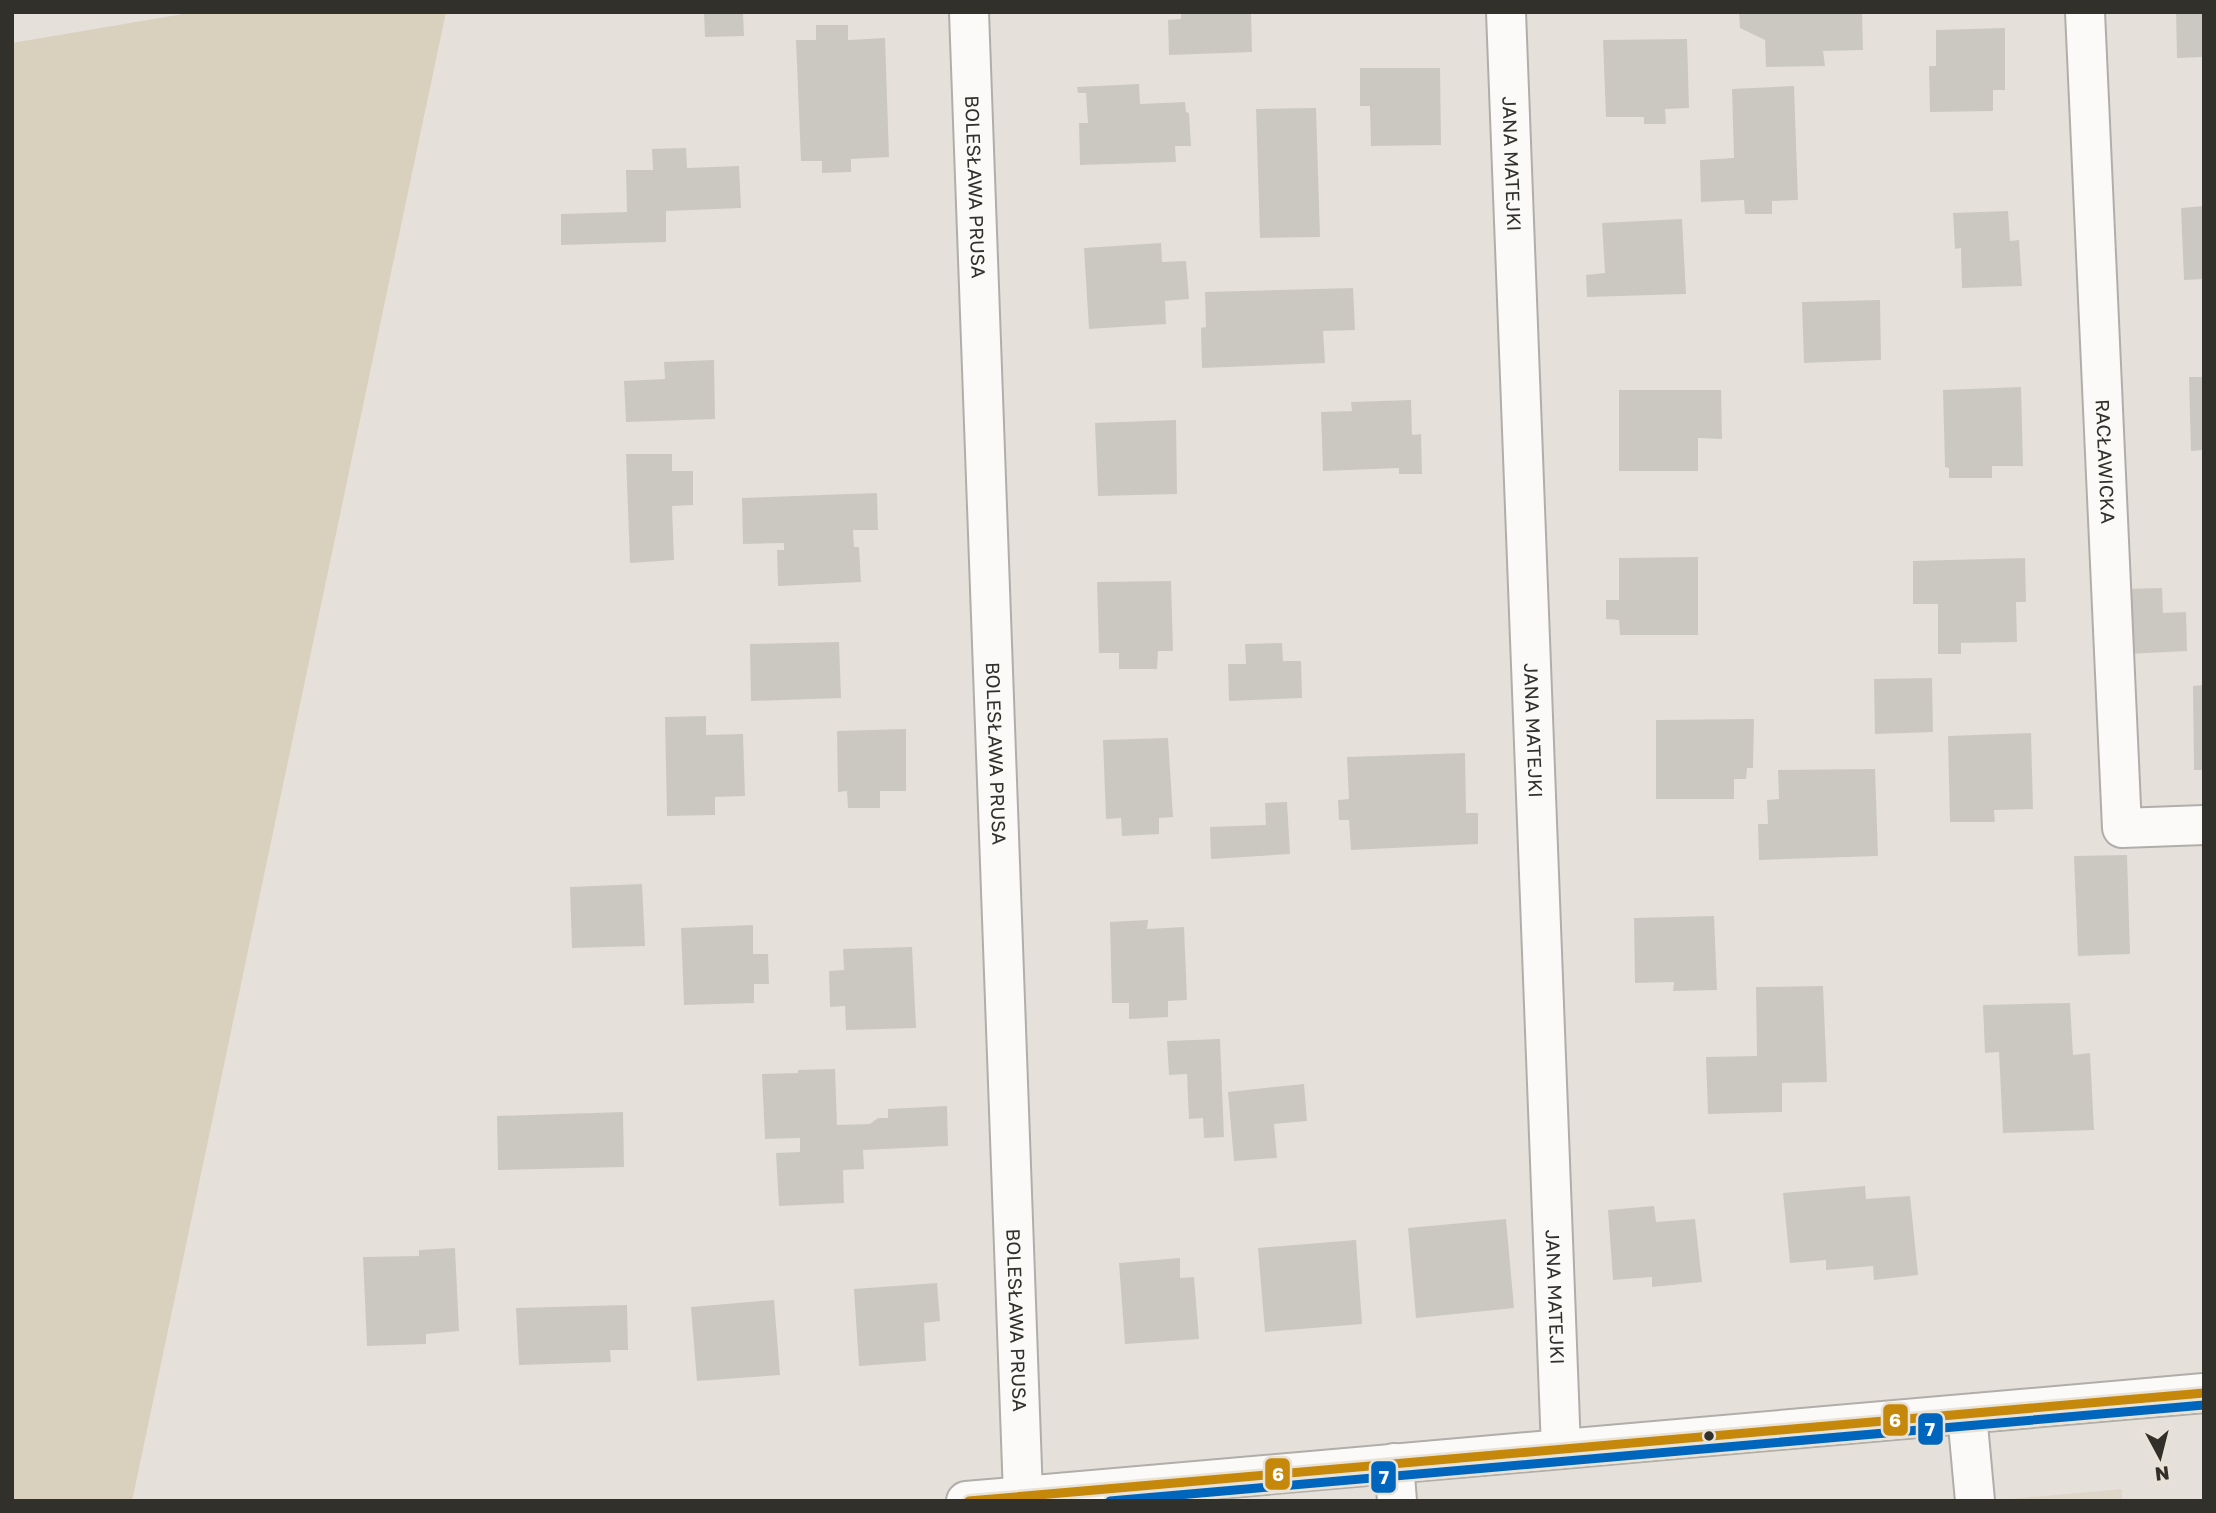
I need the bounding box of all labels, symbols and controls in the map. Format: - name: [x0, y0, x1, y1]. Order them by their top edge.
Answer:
- street label: BOLESŁAWA PRUSA: [961, 95, 991, 279]
- street label: JANA MATEJKI: [1498, 96, 1526, 232]
- street label: RACŁAWICKA: [2092, 399, 2120, 525]
- street label: BOLESŁAWA PRUSA: [982, 661, 1011, 846]
- street label: JANA MATEJKI: [1520, 662, 1548, 798]
- street label: BOLESŁAWA PRUSA: [1002, 1228, 1032, 1412]
- street label: JANA MATEJKI: [1542, 1229, 1570, 1365]
- line badge: 6: [1882, 1403, 1909, 1437]
- text: 6: [1889, 1408, 1901, 1431]
- line badge: 7: [1917, 1412, 1944, 1446]
- text: 7: [1925, 1417, 1935, 1440]
- north arrow: [2125, 1422, 2195, 1492]
- unlabelled marker: [1702, 1429, 1716, 1443]
- line badge: 6: [1264, 1457, 1291, 1491]
- line badge: 7: [1370, 1460, 1397, 1494]
- text: 6: [1272, 1462, 1284, 1485]
- text: N: [2154, 1462, 2171, 1487]
- text: 7: [1379, 1465, 1389, 1488]

